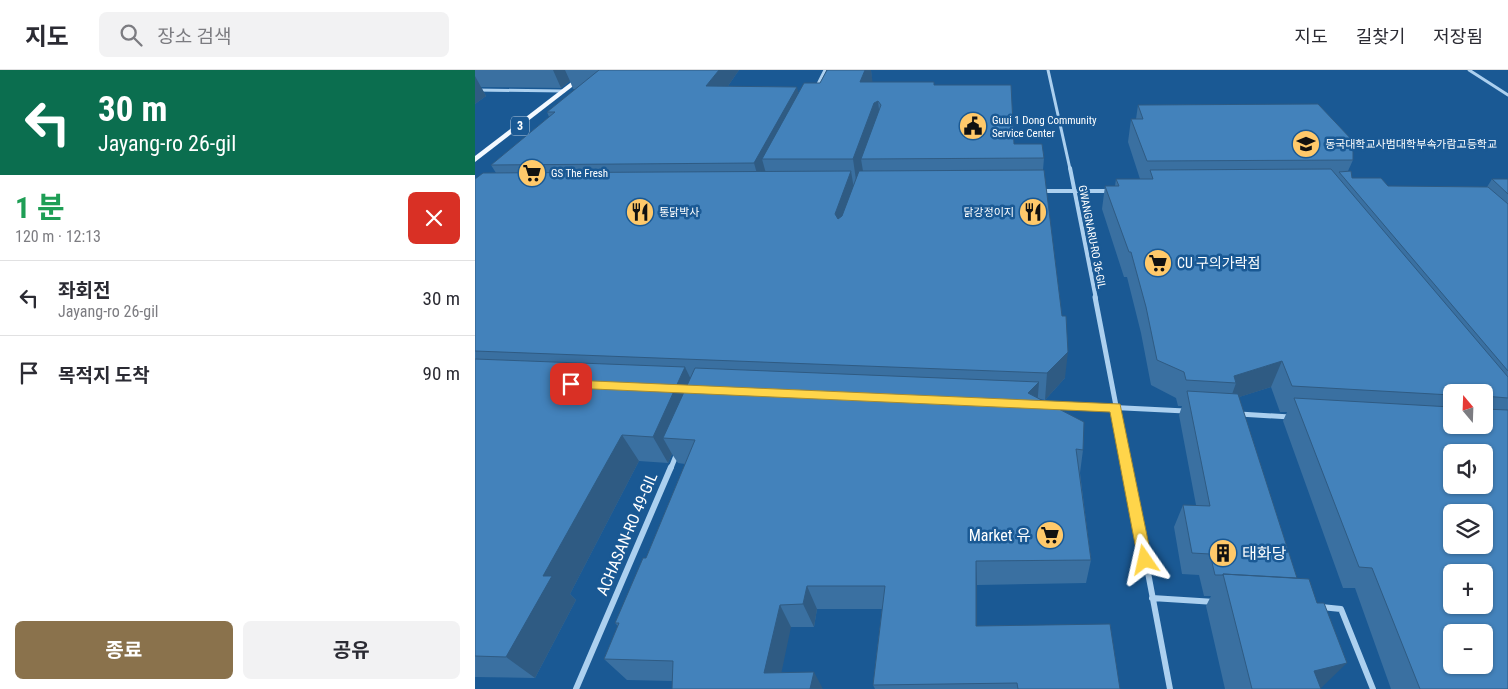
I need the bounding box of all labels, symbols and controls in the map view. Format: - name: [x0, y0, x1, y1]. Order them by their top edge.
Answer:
- search box: [99, 12, 449, 57]
- icon: search: [117, 21, 145, 49]
- text: 지도: [25, 23, 69, 51]
- text: 장소 검색: [157, 25, 231, 48]
- text: 지도: [1295, 26, 1328, 47]
- text: 길찾기: [1356, 26, 1405, 47]
- text: 저장됨: [1433, 26, 1483, 47]
- text: 30 m: [98, 89, 167, 130]
- icon: left: [15, 90, 80, 155]
- public building icon: Guui 1 Dong Community Service Center: [958, 111, 988, 141]
- place label: Guui 1 Dong Community Service Center: [992, 114, 1097, 140]
- road number: 3: [511, 116, 529, 136]
- school or university icon: 동국대학교사범대학부속가람고등학교: [1291, 129, 1321, 159]
- text: Jayang-ro 26-gil: [98, 131, 236, 156]
- place label: 동국대학교사범대학부속가람고등학교: [1325, 138, 1497, 151]
- supermarket icon: GS The Fresh: [517, 158, 547, 188]
- place label: GS The Fresh: [551, 167, 608, 180]
- street label: GWANGNARU-RO 36-GIL: [1076, 184, 1108, 290]
- text: 1 분: [15, 190, 65, 225]
- button: close: [408, 192, 460, 244]
- restaurant icon: 통닭박사: [625, 197, 655, 227]
- restaurant icon: 닭강정이지: [1018, 197, 1048, 227]
- place label: 통닭박사: [659, 206, 699, 219]
- place label: 닭강정이지: [963, 206, 1014, 219]
- text: 120 m · 12:13: [15, 227, 101, 246]
- supermarket icon: CU 구의가락점: [1143, 248, 1173, 278]
- place label: CU 구의가락점: [1177, 255, 1260, 271]
- text: 좌회전: [58, 279, 110, 302]
- icon: left: [15, 284, 43, 312]
- text: 30 m: [423, 287, 460, 310]
- text: Jayang-ro 26-gil: [58, 302, 159, 321]
- icon: arrive: [15, 359, 43, 387]
- text: 90 m: [423, 362, 460, 385]
- pin: [550, 363, 592, 405]
- text: 목적지 도착: [58, 364, 150, 387]
- icon: arrive: [557, 370, 585, 398]
- north arrow: [1443, 384, 1493, 434]
- map controls: [1443, 384, 1493, 674]
- button: sound: [1443, 444, 1493, 494]
- street label: ACHASAN-RO 49-GIL: [593, 469, 662, 598]
- button: layers: [1443, 504, 1493, 554]
- supermarket icon: Market 유: [1035, 520, 1065, 550]
- place label: Market 유: [969, 526, 1031, 545]
- position arrow: [1118, 533, 1170, 585]
- building icon: 태화당: [1208, 538, 1238, 568]
- place label: 태화당: [1242, 544, 1286, 563]
- button: +: [1443, 564, 1493, 614]
- button: 종료: [15, 621, 233, 679]
- button: 공유: [243, 621, 460, 679]
- button: −: [1443, 624, 1493, 674]

